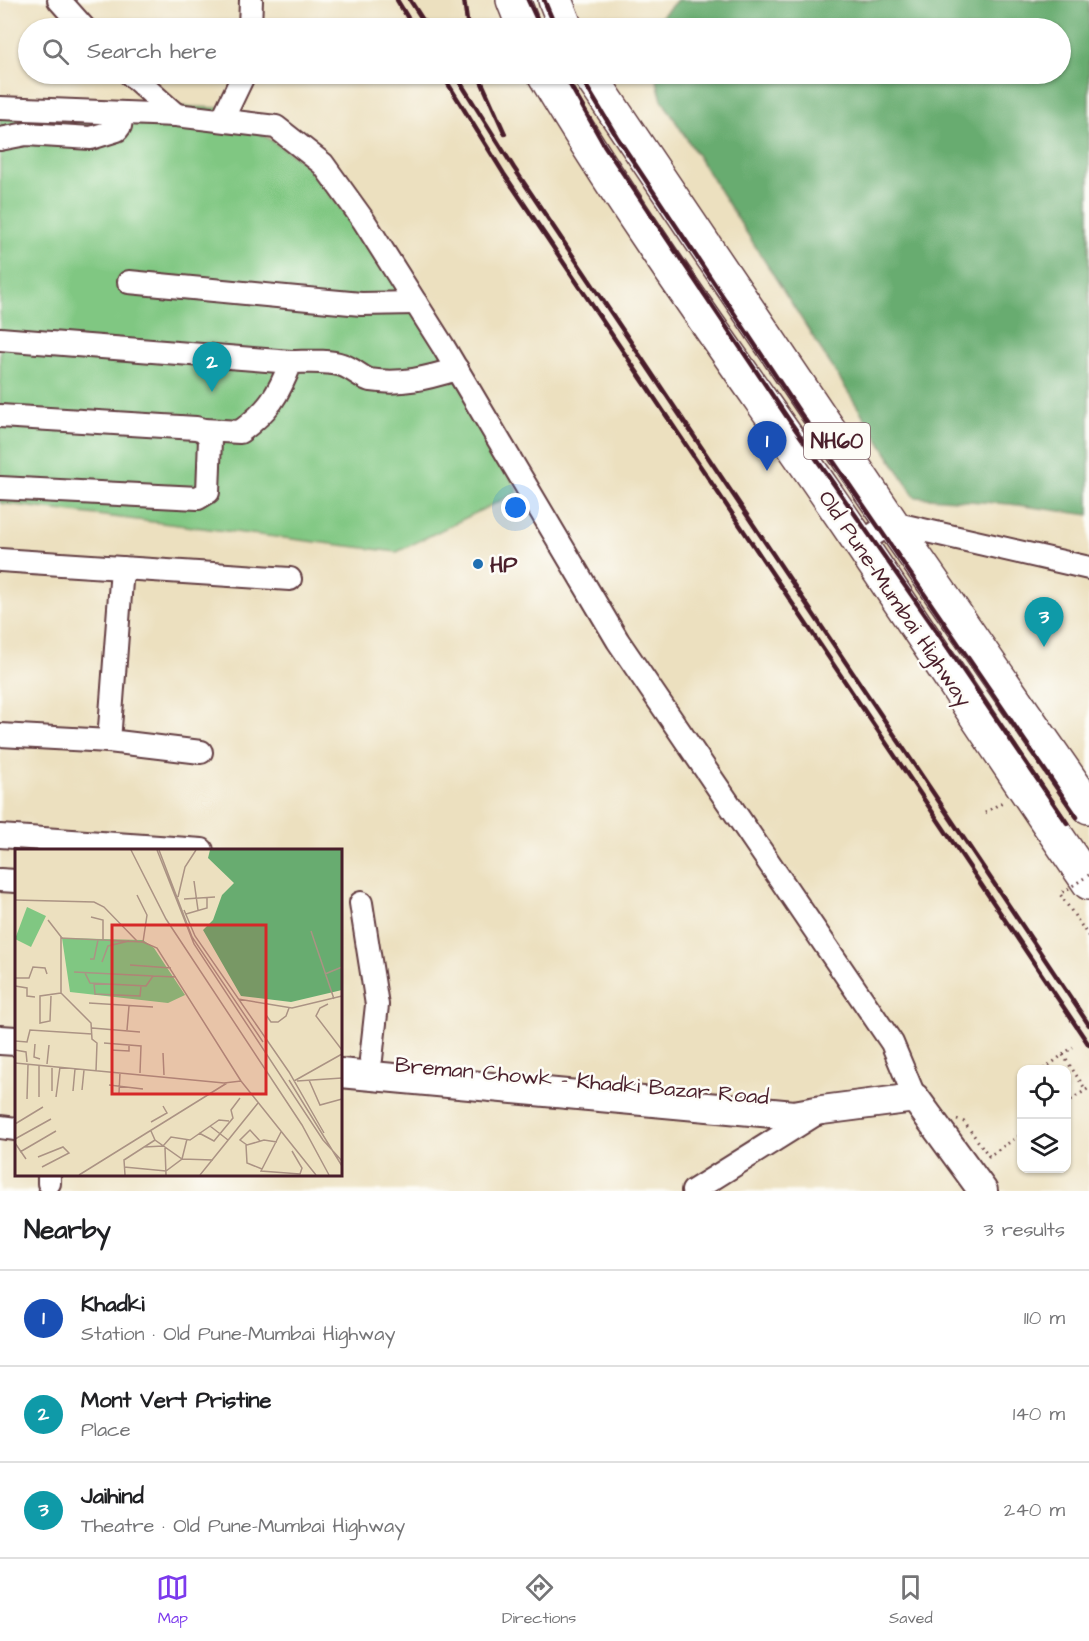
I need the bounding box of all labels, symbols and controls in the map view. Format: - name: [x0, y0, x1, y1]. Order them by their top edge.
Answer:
- search box: [18, 18, 1071, 84]
- icon: search: [39, 35, 72, 68]
- text: Search here: [87, 36, 217, 67]
- pin: 2: [192, 342, 232, 392]
- pin: 1: [748, 422, 786, 471]
- road number: NH60: [804, 423, 870, 459]
- street label: Old Pune–Mumbai Highway: [810, 484, 979, 714]
- your location: [501, 493, 530, 522]
- place label: HP: [490, 550, 518, 581]
- marker: HP: [471, 557, 485, 571]
- pin: 3: [1024, 598, 1064, 647]
- inset map: [15, 849, 342, 1176]
- street label: Breman Chowk - Khadki Bazar Road: [394, 1050, 770, 1113]
- map controls: [1017, 1065, 1071, 1173]
- button: locate: [1017, 1065, 1071, 1119]
- button: layers: [1017, 1119, 1071, 1173]
- text: Nearby: [24, 1212, 111, 1248]
- text: 3 results: [983, 1216, 1065, 1244]
- text: Khadki: [81, 1289, 145, 1320]
- text: 1: [42, 1304, 45, 1332]
- text: 110 m: [1024, 1304, 1065, 1332]
- text: Station · Old Pune–Mumbai Highway: [81, 1320, 395, 1348]
- text: Mont Vert Pristine: [81, 1385, 271, 1416]
- text: 2: [38, 1400, 49, 1428]
- text: 140 m: [1013, 1400, 1065, 1428]
- text: Place: [81, 1416, 131, 1444]
- text: Jaihind: [81, 1481, 144, 1512]
- text: 3: [38, 1496, 49, 1524]
- text: 240 m: [1004, 1496, 1065, 1524]
- text: Theatre · Old Pune–Mumbai Highway: [81, 1512, 405, 1540]
- tab: Map: [156, 1571, 189, 1629]
- tab: Directions: [502, 1571, 576, 1629]
- tab: Saved: [889, 1571, 933, 1629]

